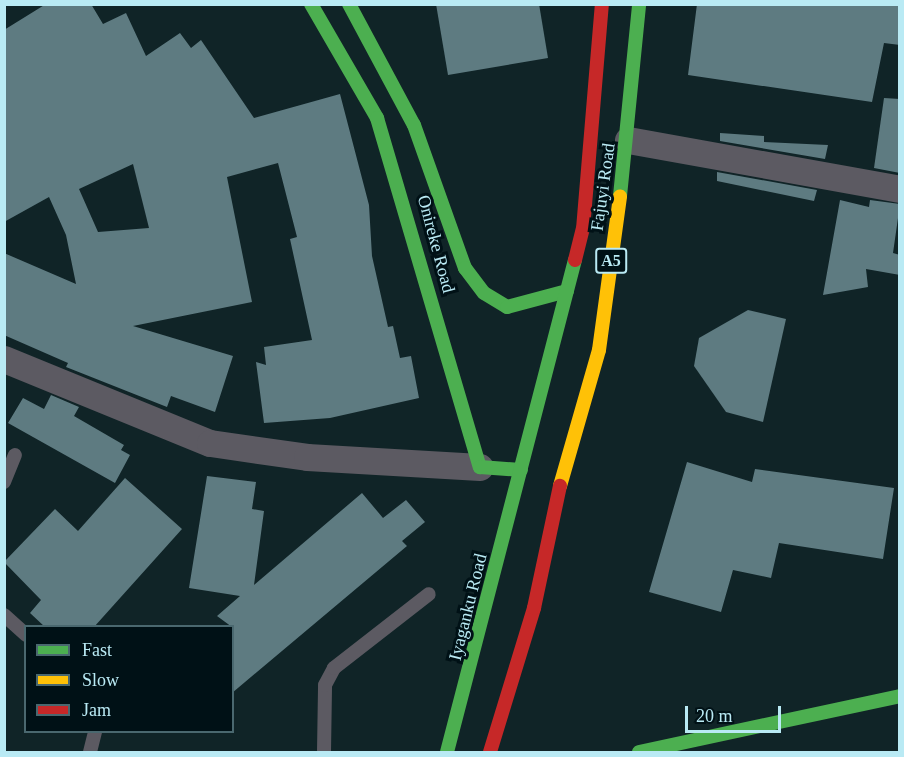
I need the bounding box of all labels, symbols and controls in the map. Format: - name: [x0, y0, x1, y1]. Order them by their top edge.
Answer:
- street label: Fajuyi Road: [586, 142, 620, 232]
- street label: Onireke Road: [413, 193, 459, 295]
- road number: A5: [594, 248, 628, 274]
- street label: Iyaganku Road: [444, 551, 492, 663]
- legend: [24, 625, 234, 733]
- text: Fast: [82, 640, 112, 660]
- text: Slow: [82, 670, 119, 690]
- scale bar: [688, 694, 784, 732]
- text: Jam: [82, 700, 111, 720]
- text: 20 m: [696, 706, 733, 726]

